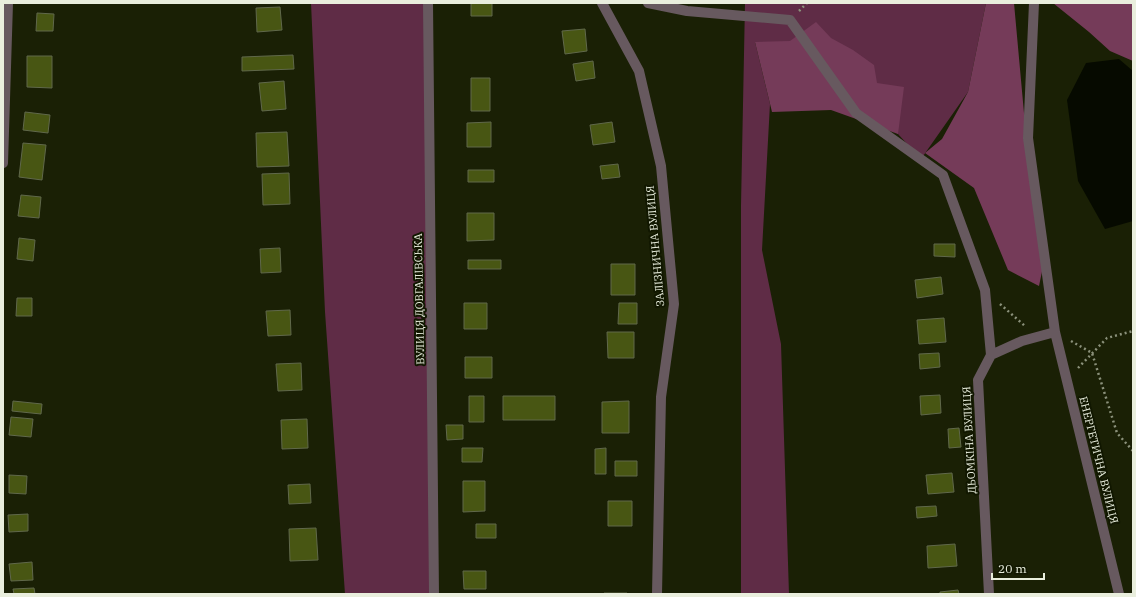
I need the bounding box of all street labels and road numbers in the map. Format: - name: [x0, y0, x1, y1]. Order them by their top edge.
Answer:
- street label: ЗАЛІЗНИЧНА ВУЛИЦЯ: [643, 185, 667, 307]
- street label: ВУЛИЦЯ ДОВГАЛІВСЬКА: [411, 233, 427, 365]
- street label: ДЬОМКІНА ВУЛИЦЯ: [959, 386, 979, 494]
- street label: ЕНЕРГЕТИЧНА ВУЛИЦЯ: [1076, 395, 1122, 525]

